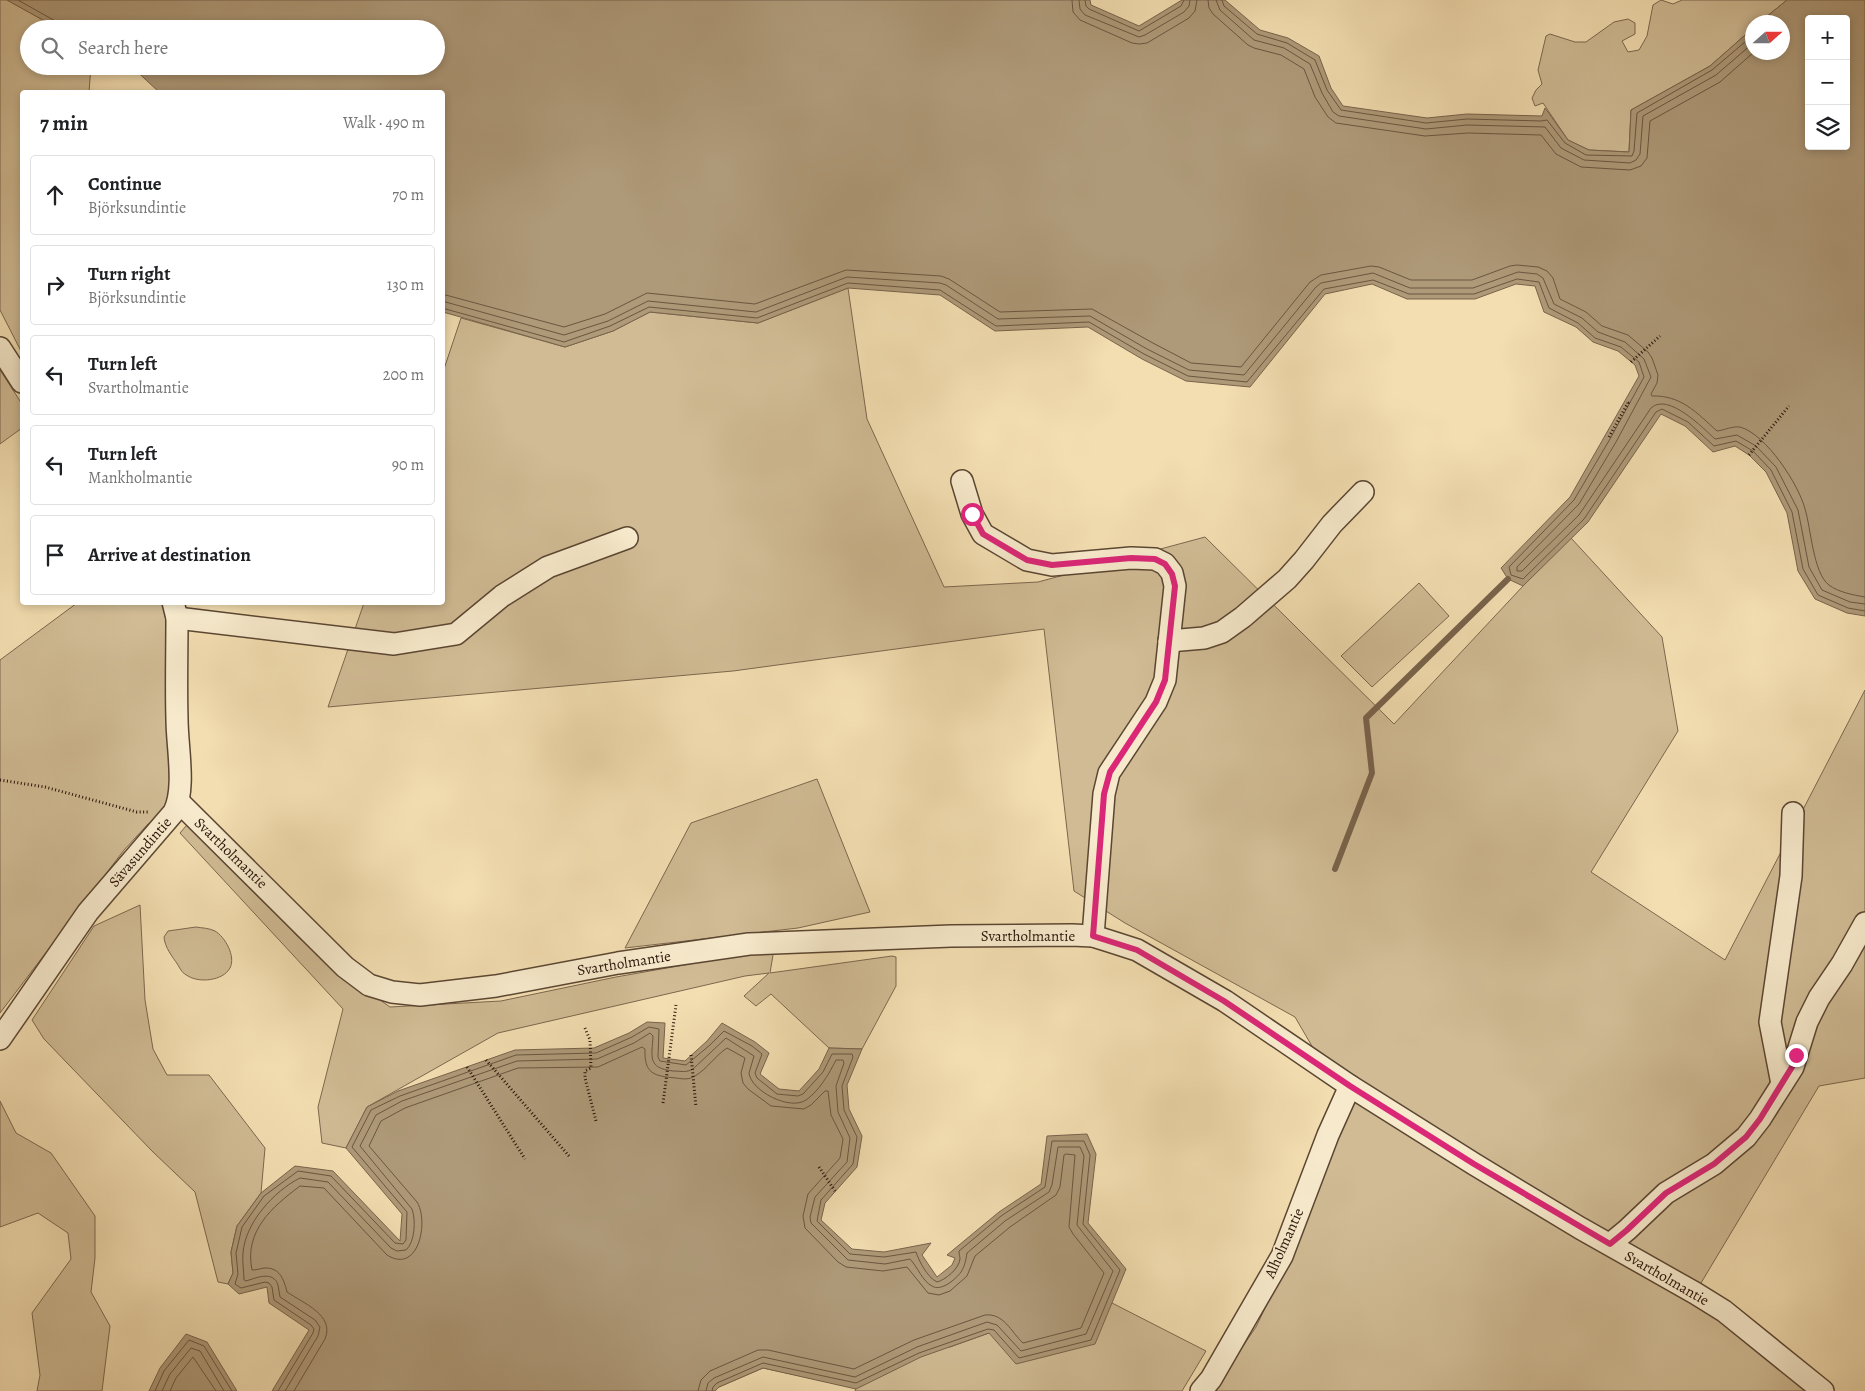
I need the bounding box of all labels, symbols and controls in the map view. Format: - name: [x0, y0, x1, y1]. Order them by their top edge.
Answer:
- north arrow: [1745, 15, 1790, 60]
- map controls: [1805, 15, 1850, 150]
- button: +: [1805, 15, 1850, 60]
- search box: [20, 20, 445, 75]
- icon: search: [38, 34, 66, 62]
- text: Search here: [78, 35, 168, 61]
- button: −: [1805, 60, 1850, 105]
- button: layers: [1805, 105, 1850, 150]
- text: 7 min: [40, 109, 88, 137]
- text: Walk · 490 m: [343, 112, 425, 134]
- text: Continue: [88, 171, 162, 197]
- icon: ahead: [41, 181, 69, 209]
- text: 70 m: [392, 184, 424, 206]
- text: Björksundintie: [88, 197, 186, 219]
- text: Turn right: [88, 261, 170, 287]
- icon: right: [41, 271, 69, 299]
- text: 130 m: [387, 274, 424, 296]
- text: Björksundintie: [88, 287, 186, 309]
- text: Turn left: [88, 351, 157, 377]
- icon: left: [41, 361, 69, 389]
- text: 200 m: [383, 364, 424, 386]
- text: Svartholmantie: [88, 377, 189, 399]
- text: Turn left: [88, 441, 157, 467]
- icon: left: [41, 451, 69, 479]
- text: 90 m: [392, 454, 424, 476]
- text: Mankholmantie: [88, 467, 192, 489]
- route start: [961, 503, 984, 526]
- icon: arrive: [41, 541, 69, 569]
- text: Arrive at destination: [88, 542, 251, 568]
- street label: Sävasundintie: [104, 813, 176, 891]
- street label: Svartholmantie: [190, 813, 272, 893]
- street label: Svartholmantie: [981, 926, 1076, 946]
- street label: Svartholmantie: [576, 946, 673, 980]
- route end: [1785, 1044, 1808, 1067]
- street label: Alholmantie: [1259, 1204, 1308, 1282]
- street label: Svartholmantie: [1621, 1246, 1713, 1310]

